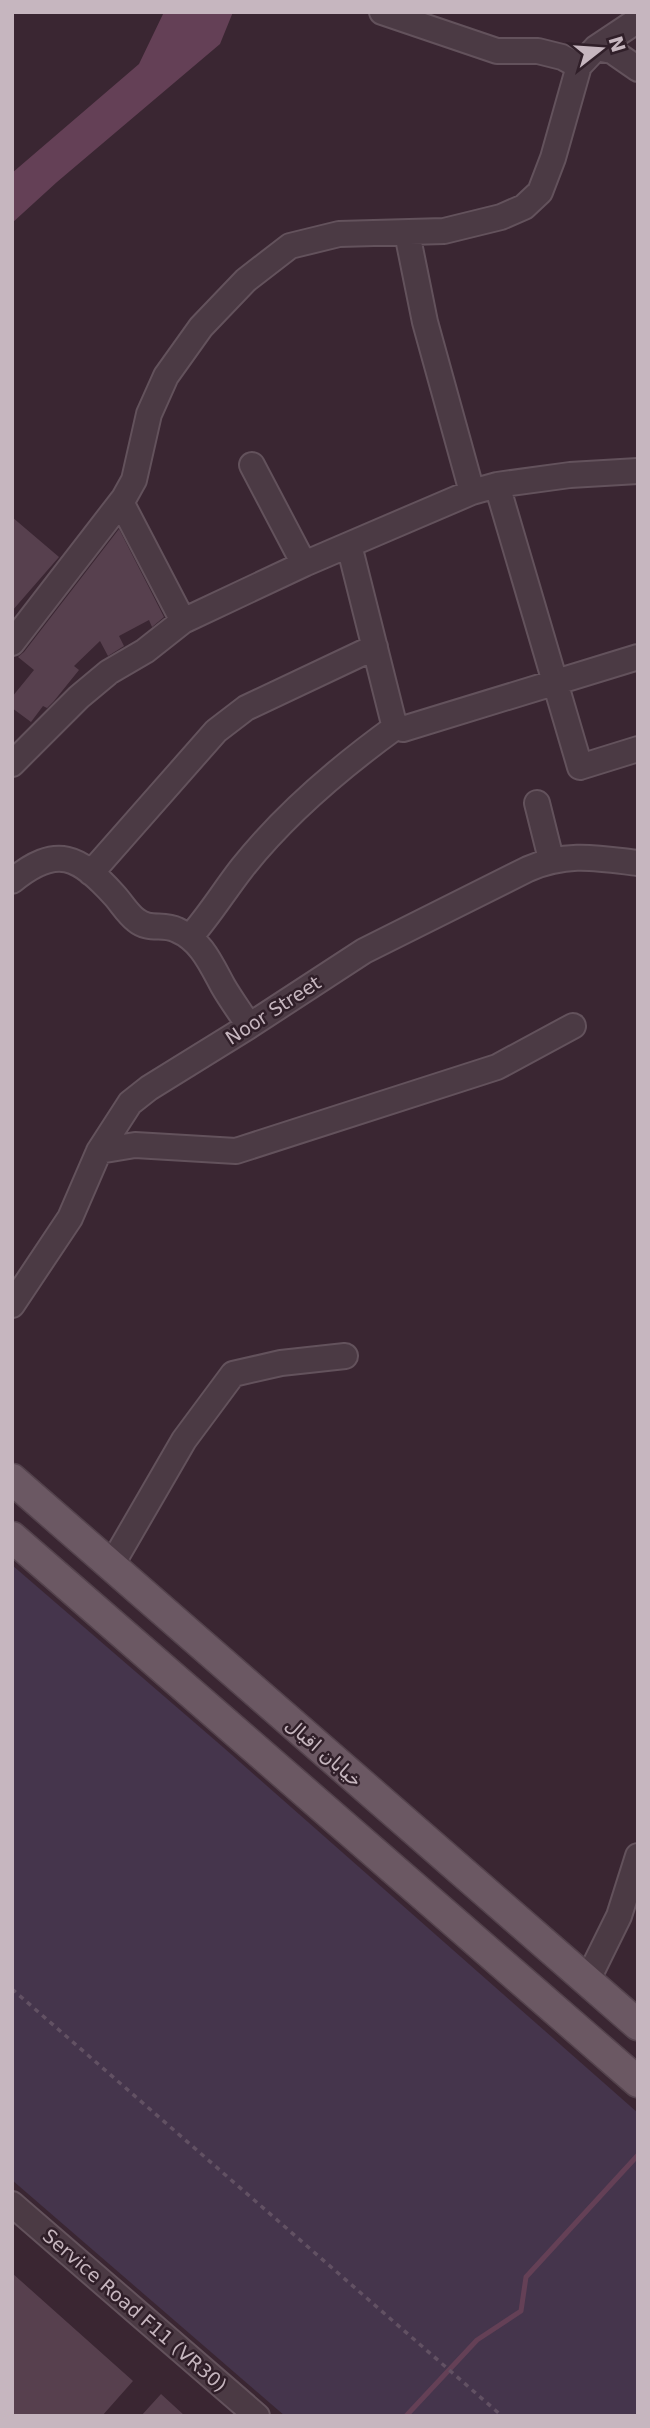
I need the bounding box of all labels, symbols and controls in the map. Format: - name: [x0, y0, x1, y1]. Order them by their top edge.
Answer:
- north arrow: [566, 14, 636, 84]
- text: N: [604, 33, 630, 55]
- street label: Noor Street: [221, 971, 325, 1049]
- street label: خیابان اقبال: [281, 1713, 367, 1791]
- street label: Service Road F11 (VR30): [39, 2224, 231, 2396]

